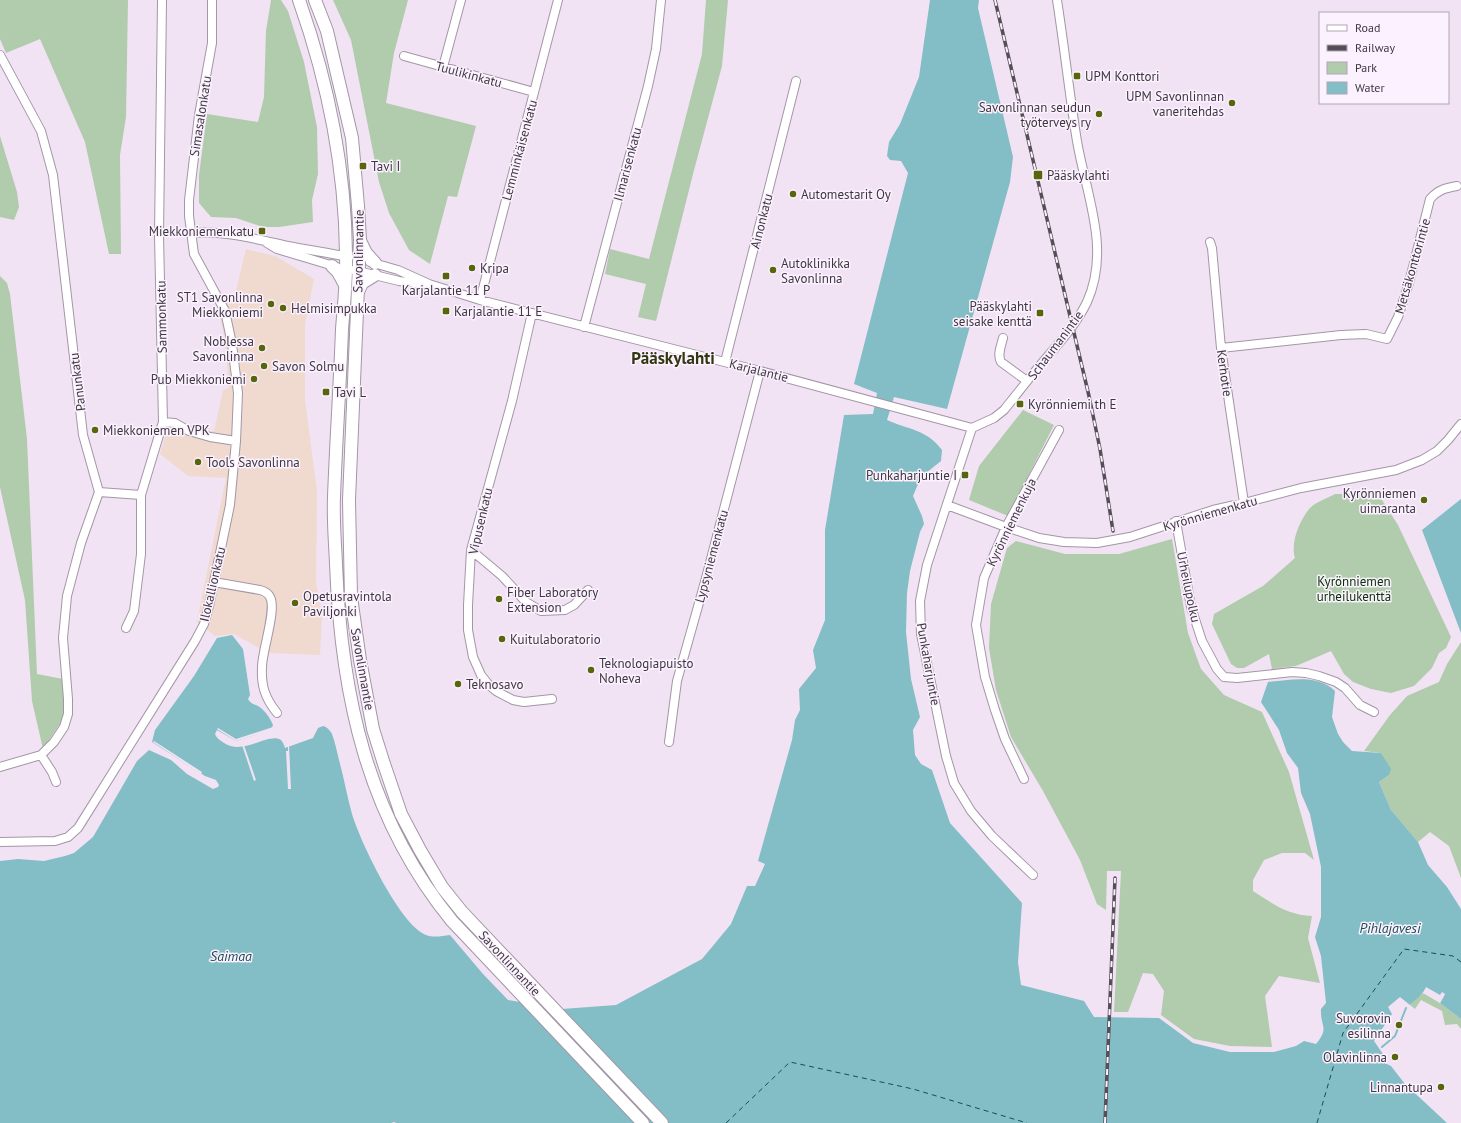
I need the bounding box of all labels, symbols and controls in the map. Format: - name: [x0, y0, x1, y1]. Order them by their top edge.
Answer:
- legend: [1319, 12, 1449, 104]
- text: Road: [1355, 20, 1380, 35]
- text: Railway: [1355, 40, 1395, 55]
- street label: Tuulikinkatu: [434, 57, 504, 92]
- text: Park: [1355, 60, 1377, 75]
- place label: UPM Konttori: [1085, 68, 1159, 85]
- marker: UPM Konttori: [1072, 71, 1082, 81]
- street label: Simasalonkatu: [186, 75, 215, 158]
- text: Water: [1355, 80, 1385, 95]
- place label: UPM Savonlinnan vaneritehdas: [1126, 88, 1224, 120]
- street label: Lemminkäisenkatu: [498, 98, 541, 202]
- marker: UPM Savonlinnan vaneritehdas: [1227, 98, 1237, 108]
- place label: Savonlinnan seudun työterveys ry: [979, 99, 1091, 131]
- marker: Savonlinnan seudun työterveys ry: [1094, 109, 1104, 119]
- street label: Ilmarisenkatu: [609, 125, 645, 203]
- place label: Tavi I: [371, 158, 400, 175]
- marker: Tavi I: [358, 161, 368, 171]
- place label: Pääskylahti: [1047, 167, 1110, 184]
- marker: Pääskylahti: [1032, 169, 1044, 181]
- place label: Automestarit Oy: [801, 186, 891, 203]
- marker: Automestarit Oy: [788, 189, 798, 199]
- street label: Ainonkatu: [746, 192, 777, 251]
- street label: Savonlinnantie: [349, 209, 368, 293]
- street label: Metsäkonttorintie: [1391, 216, 1434, 316]
- place label: Miekkoniemenkatu: [149, 223, 254, 240]
- marker: Miekkoniemenkatu: [257, 226, 267, 236]
- place label: Autoklinikka Savonlinna: [781, 255, 850, 287]
- place label: Kripa: [480, 260, 509, 277]
- marker: Kripa: [467, 263, 477, 273]
- marker: Autoklinikka Savonlinna: [768, 265, 778, 275]
- marker: Karjalantie 11 P: [441, 271, 451, 281]
- street label: Sammonkatu: [152, 281, 171, 353]
- place label: Karjalantie 11 P: [402, 282, 490, 299]
- place label: ST1 Savonlinna Miekkoniemi: [177, 289, 263, 321]
- place label: Pääskylahti seisake kenttä: [953, 298, 1032, 330]
- marker: ST1 Savonlinna Miekkoniemi: [266, 299, 276, 309]
- place label: Helmisimpukka: [291, 300, 377, 317]
- marker: Helmisimpukka: [278, 303, 288, 313]
- place label: Karjalantie 11 E: [454, 303, 542, 320]
- marker: Karjalantie 11 E: [441, 306, 451, 316]
- street label: Schaumanintie: [1024, 307, 1087, 383]
- marker: Pääskylahti seisake kenttä: [1035, 308, 1045, 318]
- place label: Noblessa Savonlinna: [192, 333, 254, 365]
- marker: Noblessa Savonlinna: [257, 343, 267, 353]
- district label: Pääskylahti: [631, 347, 715, 369]
- street label: Kerhotie: [1213, 349, 1236, 397]
- street label: Panunkatu: [65, 352, 90, 412]
- street label: Karjalantie: [728, 355, 790, 386]
- place label: Savon Solmu: [272, 358, 344, 375]
- marker: Savon Solmu: [259, 361, 269, 371]
- place label: Pub Miekkoniemi: [151, 371, 246, 388]
- marker: Pub Miekkoniemi: [249, 374, 259, 384]
- place label: Tavi L: [334, 384, 367, 401]
- marker: Tavi L: [321, 387, 331, 397]
- place label: Kyrönniemi th E: [1028, 396, 1116, 413]
- marker: Kyrönniemi th E: [1015, 399, 1025, 409]
- place label: Miekkoniemen VPK: [103, 422, 210, 439]
- marker: Miekkoniemen VPK: [90, 425, 100, 435]
- place label: Tools Savonlinna: [206, 454, 300, 471]
- marker: Tools Savonlinna: [193, 457, 203, 467]
- place label: Punkaharjuntie I: [866, 467, 957, 484]
- marker: Punkaharjuntie I: [960, 470, 970, 480]
- street label: Kyrönniemenkuja: [983, 475, 1040, 569]
- place label: Kyrönniemen uimaranta: [1343, 485, 1416, 517]
- street label: Vipusenkatu: [464, 486, 496, 557]
- street label: Kyrönniemenkatu: [1161, 492, 1259, 535]
- marker: Kyrönniemen uimaranta: [1419, 495, 1429, 505]
- street label: Lypsyniemenkatu: [691, 508, 732, 605]
- street label: Ilokallionkatu: [196, 545, 229, 623]
- street label: Urheilupolku: [1173, 550, 1204, 624]
- park label: Kyrönniemen urheilukenttä: [1317, 573, 1391, 605]
- place label: Fiber Laboratory Extension: [507, 584, 598, 616]
- place label: Opetusravintola Paviljonki: [303, 588, 392, 620]
- marker: Fiber Laboratory Extension: [494, 594, 504, 604]
- marker: Opetusravintola Paviljonki: [290, 598, 300, 608]
- street label: Punkaharjuntie: [913, 621, 944, 707]
- street label: Savonlinnantie: [347, 627, 378, 711]
- place label: Kuitulaboratorio: [510, 631, 601, 648]
- marker: Kuitulaboratorio: [497, 634, 507, 644]
- place label: Teknologiapuisto Noheva: [599, 655, 693, 687]
- marker: Teknologiapuisto Noheva: [586, 665, 596, 675]
- place label: Teknosavo: [466, 676, 524, 693]
- marker: Teknosavo: [453, 679, 463, 689]
- water label: Pihlajavesi: [1359, 919, 1421, 937]
- street label: Savonlinnantie: [475, 927, 544, 1000]
- water label: Saimaa: [210, 947, 252, 965]
- place label: Suvorovin esilinna: [1336, 1010, 1391, 1042]
- marker: Suvorovin esilinna: [1394, 1020, 1404, 1030]
- place label: Olavinlinna: [1323, 1049, 1387, 1066]
- marker: Olavinlinna: [1390, 1052, 1400, 1062]
- place label: Linnantupa: [1370, 1079, 1433, 1096]
- marker: Linnantupa: [1436, 1082, 1446, 1092]

